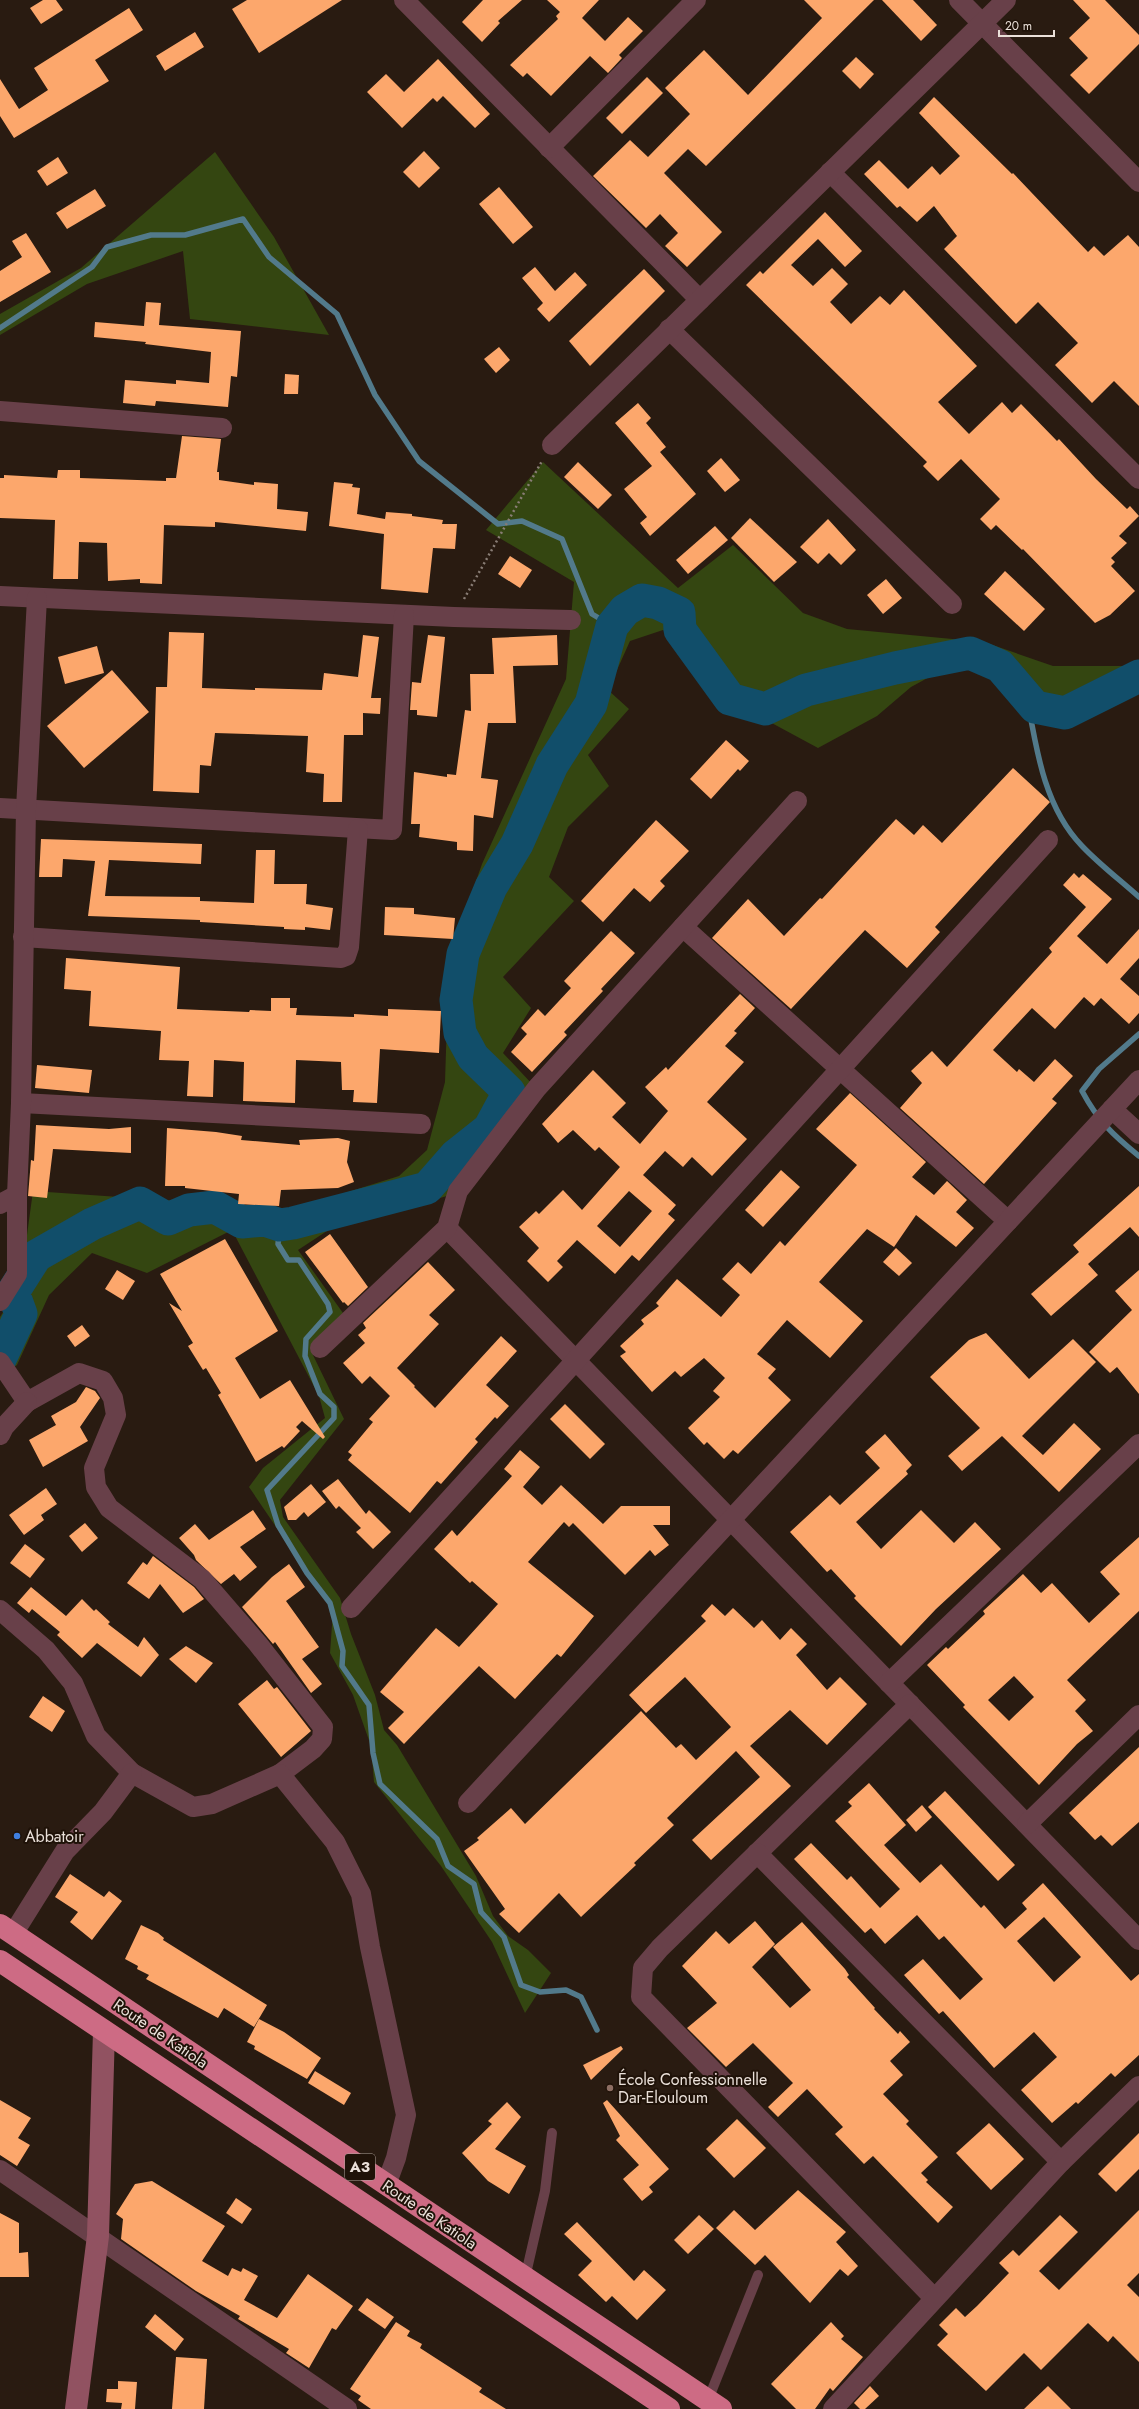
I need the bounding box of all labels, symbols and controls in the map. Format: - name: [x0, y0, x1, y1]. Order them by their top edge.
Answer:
- scale bar: [999, 12, 1054, 38]
- text: 20 m: [1005, 17, 1032, 35]
- place label: Abbatoir: [25, 1825, 84, 1848]
- marker: Abbatoir: [12, 1831, 22, 1841]
- street label: Route de Katiola: [109, 1993, 213, 2074]
- place label: École Confessionnelle Dar-Elouloum: [618, 2068, 767, 2109]
- marker: École Confessionnelle Dar-Elouloum: [605, 2083, 615, 2093]
- road number: A3: [345, 2154, 375, 2180]
- street label: Route de Katiola: [378, 2174, 482, 2255]

